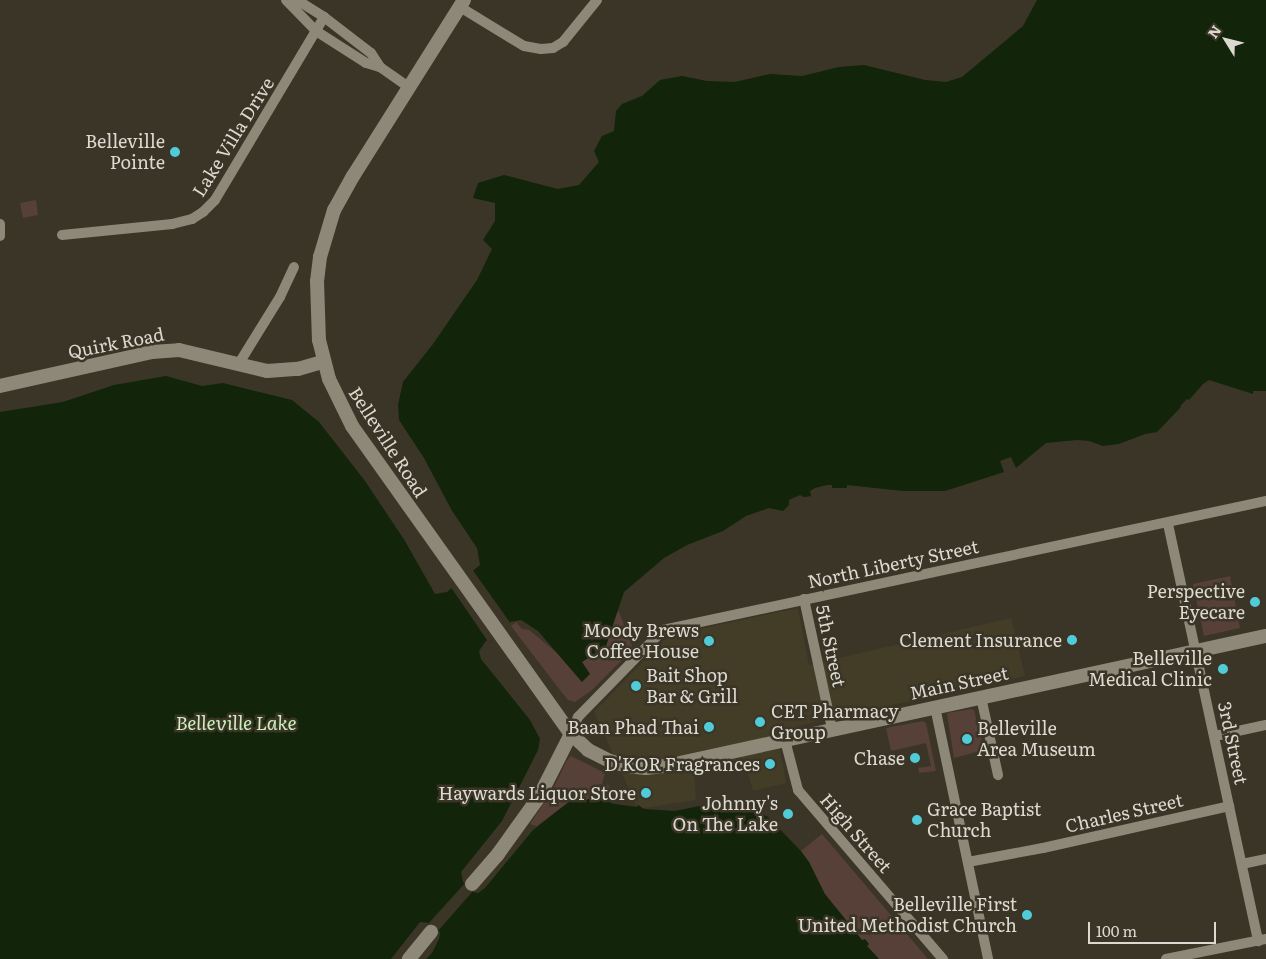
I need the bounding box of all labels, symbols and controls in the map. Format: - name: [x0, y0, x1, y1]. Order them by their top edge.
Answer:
- north arrow: [1201, 15, 1251, 65]
- text: N: [1202, 21, 1225, 42]
- street label: Lake Villa Drive: [188, 73, 278, 201]
- place label: Belleville Pointe: [85, 131, 165, 173]
- marker: Belleville Pointe: [169, 146, 181, 158]
- street label: Quirk Road: [66, 323, 166, 363]
- street label: Belleville Road: [344, 383, 432, 501]
- street label: North Liberty Street: [806, 535, 980, 593]
- place label: Perspective Eyecare: [1147, 581, 1245, 624]
- marker: Perspective Eyecare: [1249, 596, 1261, 608]
- street label: 5th Street: [812, 603, 850, 689]
- place label: Moody Brews Coffee House: [583, 620, 699, 662]
- place label: Clement Insurance: [899, 629, 1062, 651]
- marker: Clement Insurance: [1066, 634, 1078, 646]
- marker: Moody Brews Coffee House: [703, 635, 715, 647]
- place label: Belleville Medical Clinic: [1088, 648, 1212, 691]
- street label: Main Street: [908, 662, 1010, 704]
- marker: Belleville Medical Clinic: [1216, 662, 1230, 676]
- place label: Bait Shop Bar & Grill: [646, 665, 738, 708]
- marker: Bait Shop Bar & Grill: [630, 680, 642, 692]
- street label: 3rd Street: [1214, 700, 1252, 786]
- place label: CET Pharmacy Group: [771, 701, 899, 744]
- water label: Belleville Lake: [176, 712, 296, 734]
- marker: CET Pharmacy Group: [753, 715, 767, 729]
- place label: Baan Phad Thai: [568, 716, 699, 738]
- place label: Belleville Area Museum: [977, 718, 1096, 761]
- marker: Baan Phad Thai: [703, 721, 715, 733]
- marker: Belleville Area Museum: [961, 733, 973, 745]
- place label: Chase: [854, 747, 905, 769]
- marker: Chase: [909, 752, 921, 764]
- place label: D'KOR Fragrances: [604, 753, 760, 775]
- marker: D'KOR Fragrances: [764, 758, 776, 770]
- place label: Haywards Liquor Store: [438, 782, 636, 804]
- marker: Haywards Liquor Store: [640, 787, 652, 799]
- street label: High Street: [816, 789, 896, 877]
- street label: Charles Street: [1063, 789, 1185, 837]
- place label: Johnny's On The Lake: [672, 793, 778, 836]
- place label: Grace Baptist Church: [927, 799, 1041, 842]
- marker: Johnny's On The Lake: [782, 808, 794, 820]
- marker: Grace Baptist Church: [911, 814, 923, 826]
- place label: Belleville First United Methodist Church: [798, 894, 1017, 936]
- marker: Belleville First United Methodist Church: [1021, 909, 1033, 921]
- scale bar: [1091, 912, 1218, 944]
- text: 100 m: [1096, 919, 1137, 942]

